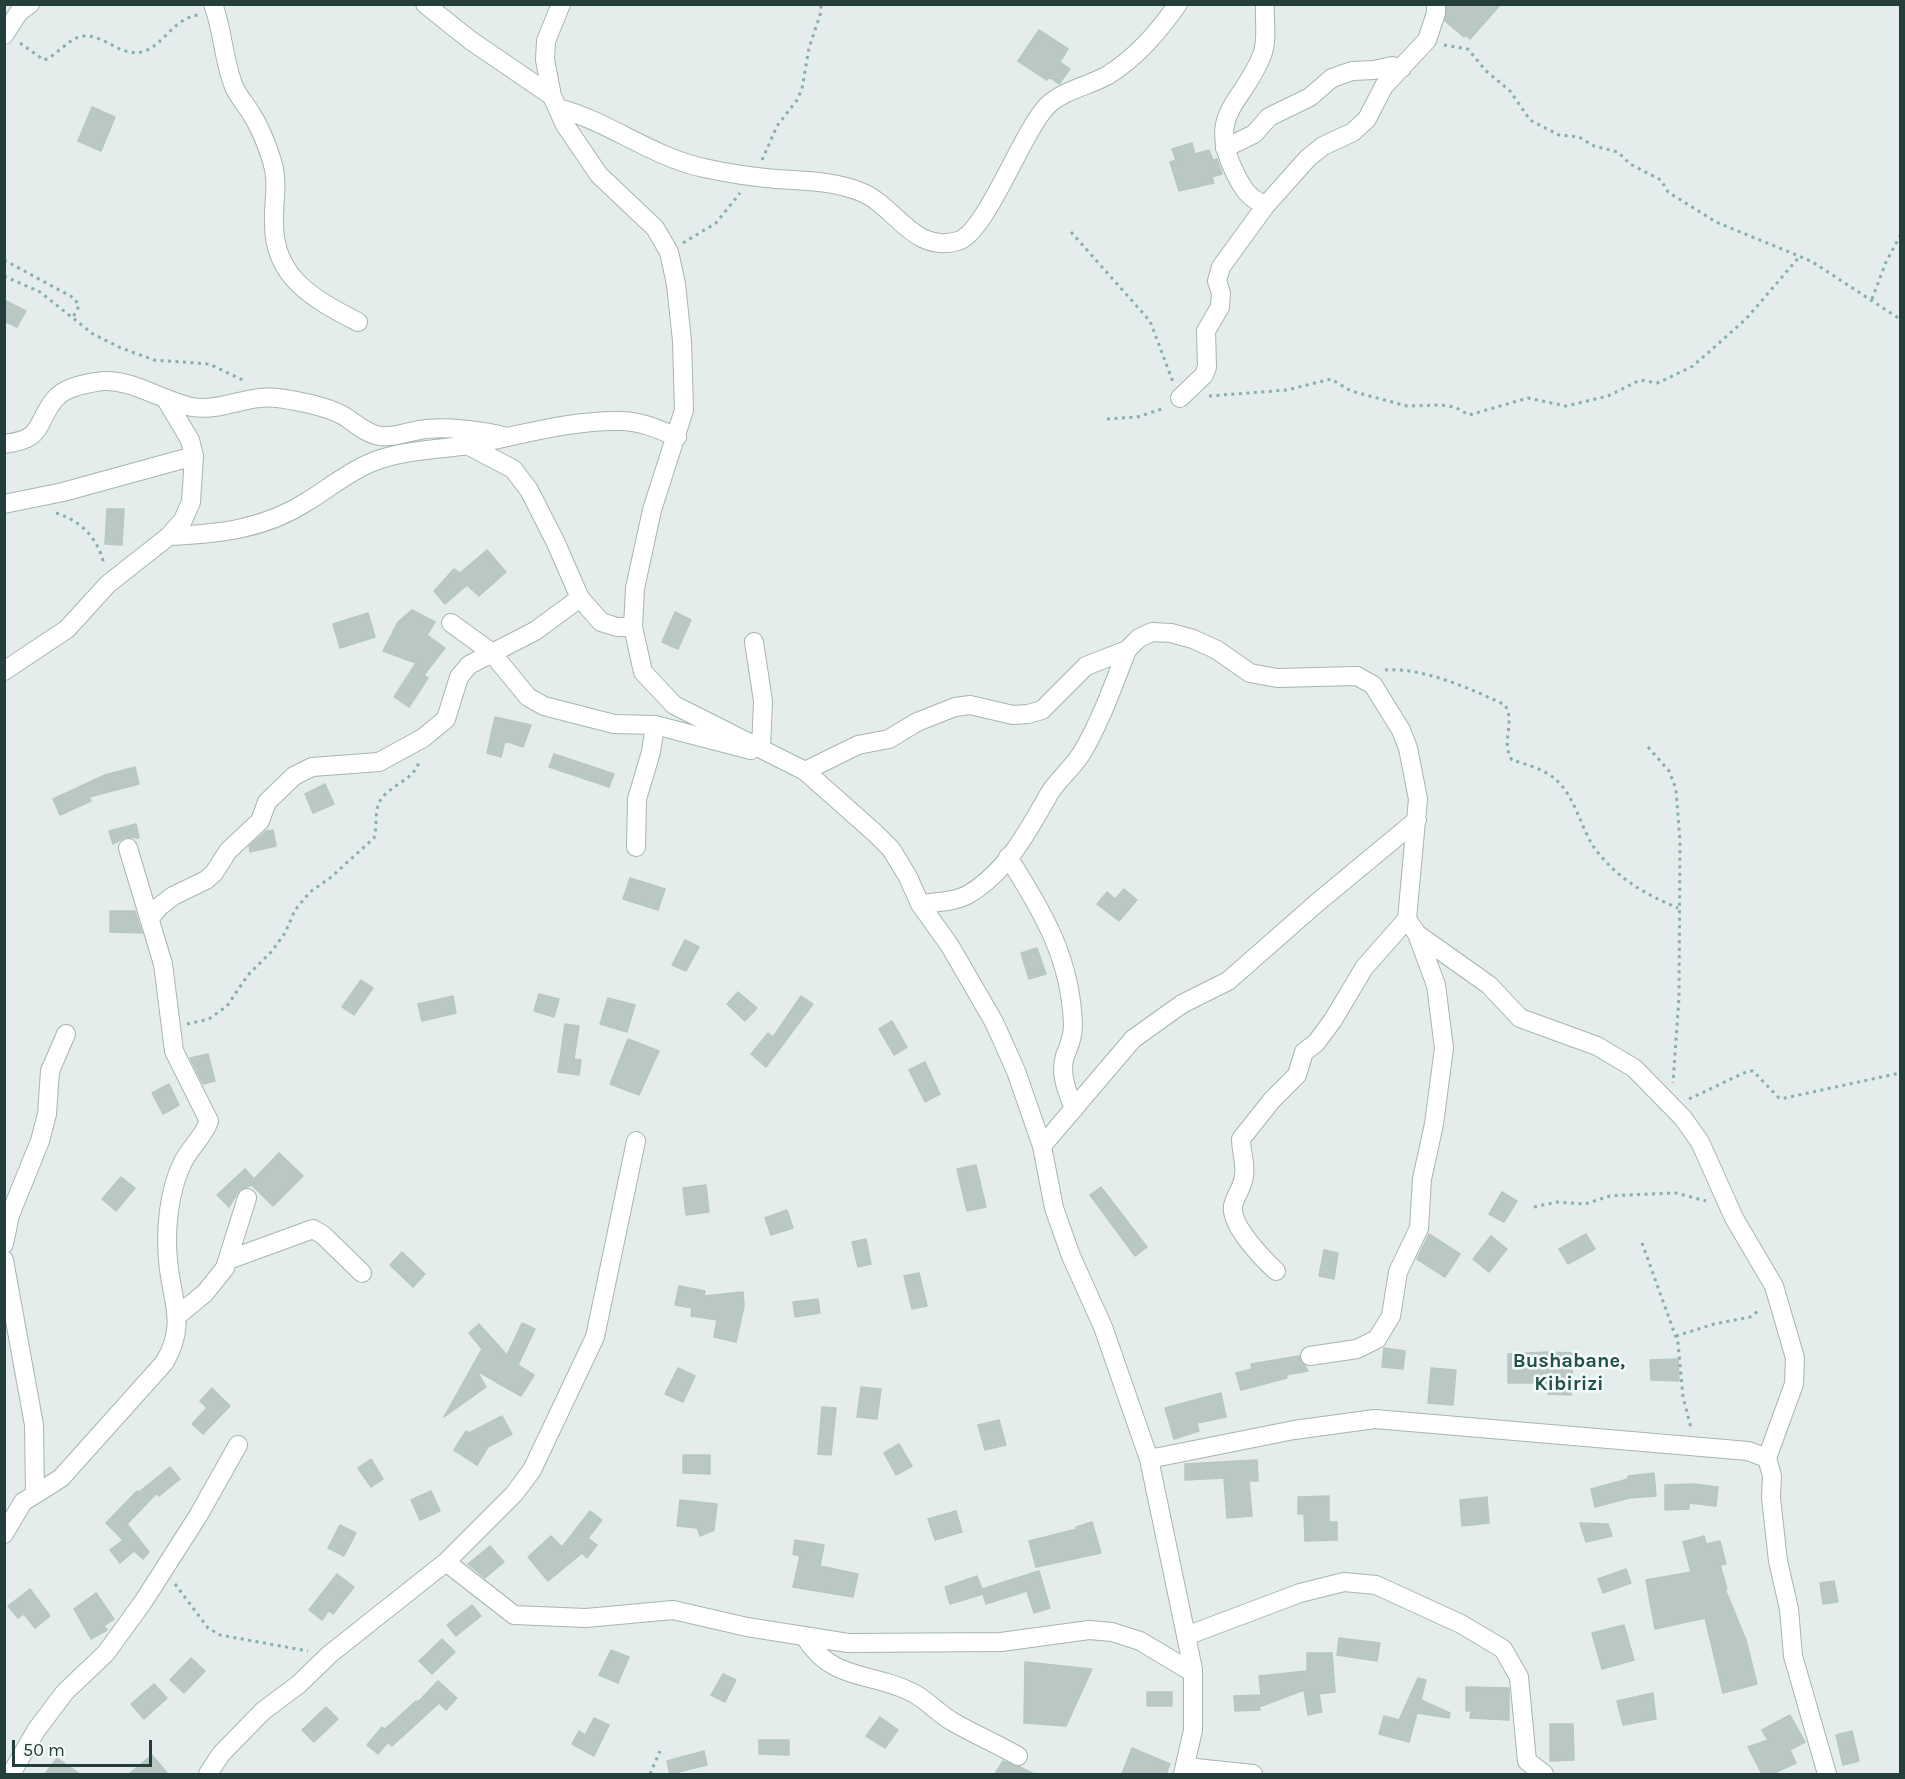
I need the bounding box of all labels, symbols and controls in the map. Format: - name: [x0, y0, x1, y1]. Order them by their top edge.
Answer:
- district label: Bushabane, Kibirizi: [1513, 1349, 1625, 1396]
- scale bar: [15, 1728, 154, 1766]
- text: 50 m: [23, 1739, 65, 1761]

